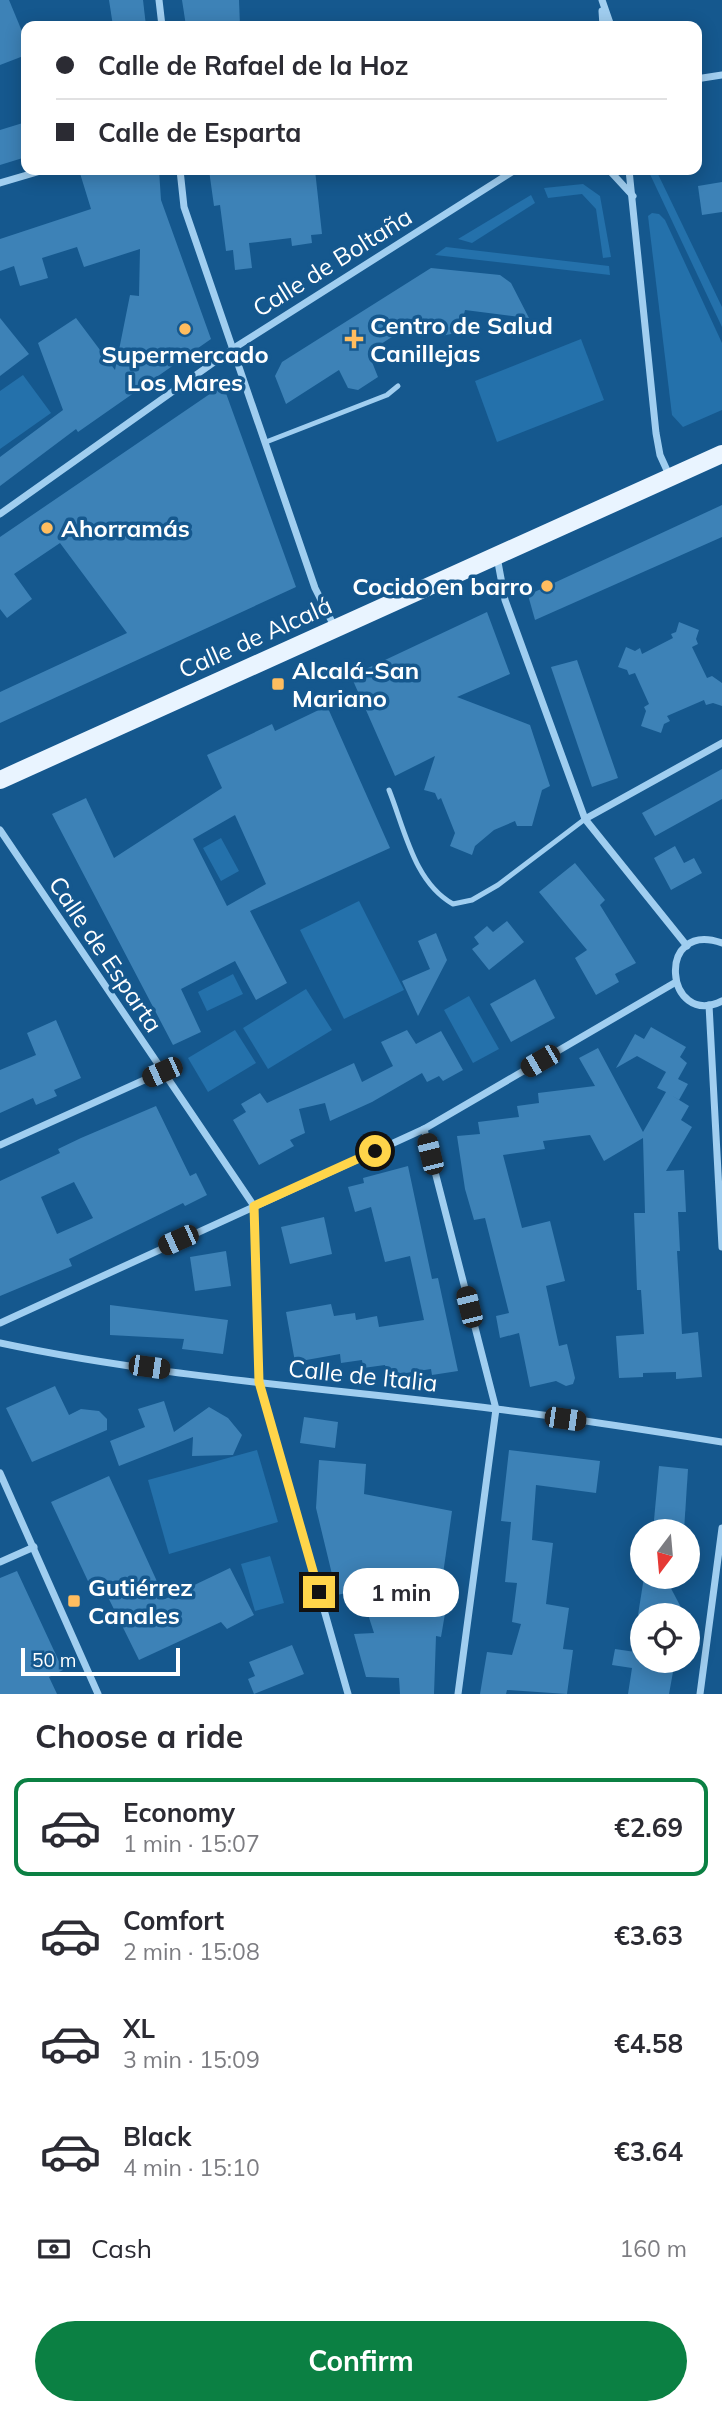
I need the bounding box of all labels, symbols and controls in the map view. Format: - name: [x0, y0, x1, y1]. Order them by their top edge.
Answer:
- text: Calle de Rafael de la Hoz: [98, 49, 408, 82]
- text: Calle de Esparta: [98, 116, 301, 149]
- street label: Calle de Boltaña: [247, 201, 417, 323]
- place label: Centro de Salud Canillejas: [370, 310, 553, 368]
- marker: Supermercado Los Mares: [177, 321, 193, 337]
- marker: Centro de Salud Canillejas: [344, 329, 364, 349]
- place label: Supermercado Los Mares: [101, 339, 269, 397]
- place label: Ahorramás: [61, 513, 190, 543]
- marker: Ahorramás: [39, 520, 55, 536]
- place label: Cocido en barro: [352, 571, 533, 601]
- marker: Cocido en barro: [539, 578, 555, 594]
- street label: Calle de Alcalá: [174, 590, 336, 684]
- place label: Alcalá-San Mariano: [292, 655, 419, 713]
- marker: Alcalá-San Mariano: [270, 676, 286, 692]
- street label: Calle de Esparta: [43, 870, 169, 1038]
- car: [517, 1041, 564, 1081]
- car: [139, 1054, 186, 1090]
- car: [415, 1131, 446, 1177]
- route start: [359, 1135, 391, 1167]
- car: [155, 1222, 202, 1258]
- car: [454, 1284, 485, 1330]
- street label: Calle de Italia: [287, 1352, 439, 1398]
- car: [127, 1354, 172, 1380]
- car: [543, 1406, 588, 1432]
- north arrow: [630, 1519, 700, 1589]
- map controls: [630, 1519, 700, 1673]
- callout: 1 min: [344, 1568, 459, 1616]
- place label: Gutiérrez Canales: [88, 1572, 193, 1630]
- route end: [303, 1576, 335, 1608]
- text: 1 min: [371, 1578, 431, 1607]
- marker: Gutiérrez Canales: [66, 1593, 82, 1609]
- button: locate: [630, 1603, 700, 1673]
- scale bar: [21, 1645, 180, 1677]
- text: 50 m: [32, 1648, 76, 1672]
- text: Choose a ride: [35, 1716, 243, 1756]
- icon: car: [39, 1796, 102, 1859]
- text: Economy: [123, 1796, 235, 1829]
- text: €2.69: [614, 1811, 683, 1844]
- text: 1 min · 15:07: [123, 1829, 260, 1858]
- icon: car: [39, 1904, 102, 1967]
- text: Comfort: [123, 1904, 224, 1937]
- text: €3.63: [614, 1919, 683, 1952]
- text: 2 min · 15:08: [123, 1937, 260, 1966]
- icon: car: [39, 2012, 102, 2075]
- text: XL: [123, 2012, 155, 2045]
- text: €4.58: [614, 2027, 683, 2060]
- text: 3 min · 15:09: [123, 2045, 260, 2074]
- icon: car: [39, 2120, 102, 2183]
- text: Black: [123, 2120, 191, 2153]
- text: €3.64: [614, 2135, 683, 2168]
- text: 4 min · 15:10: [123, 2153, 260, 2182]
- icon: cash: [35, 2230, 73, 2268]
- text: Cash: [91, 2232, 152, 2265]
- text: 160 m: [619, 2234, 687, 2263]
- button: Confirm: [35, 2321, 687, 2401]

